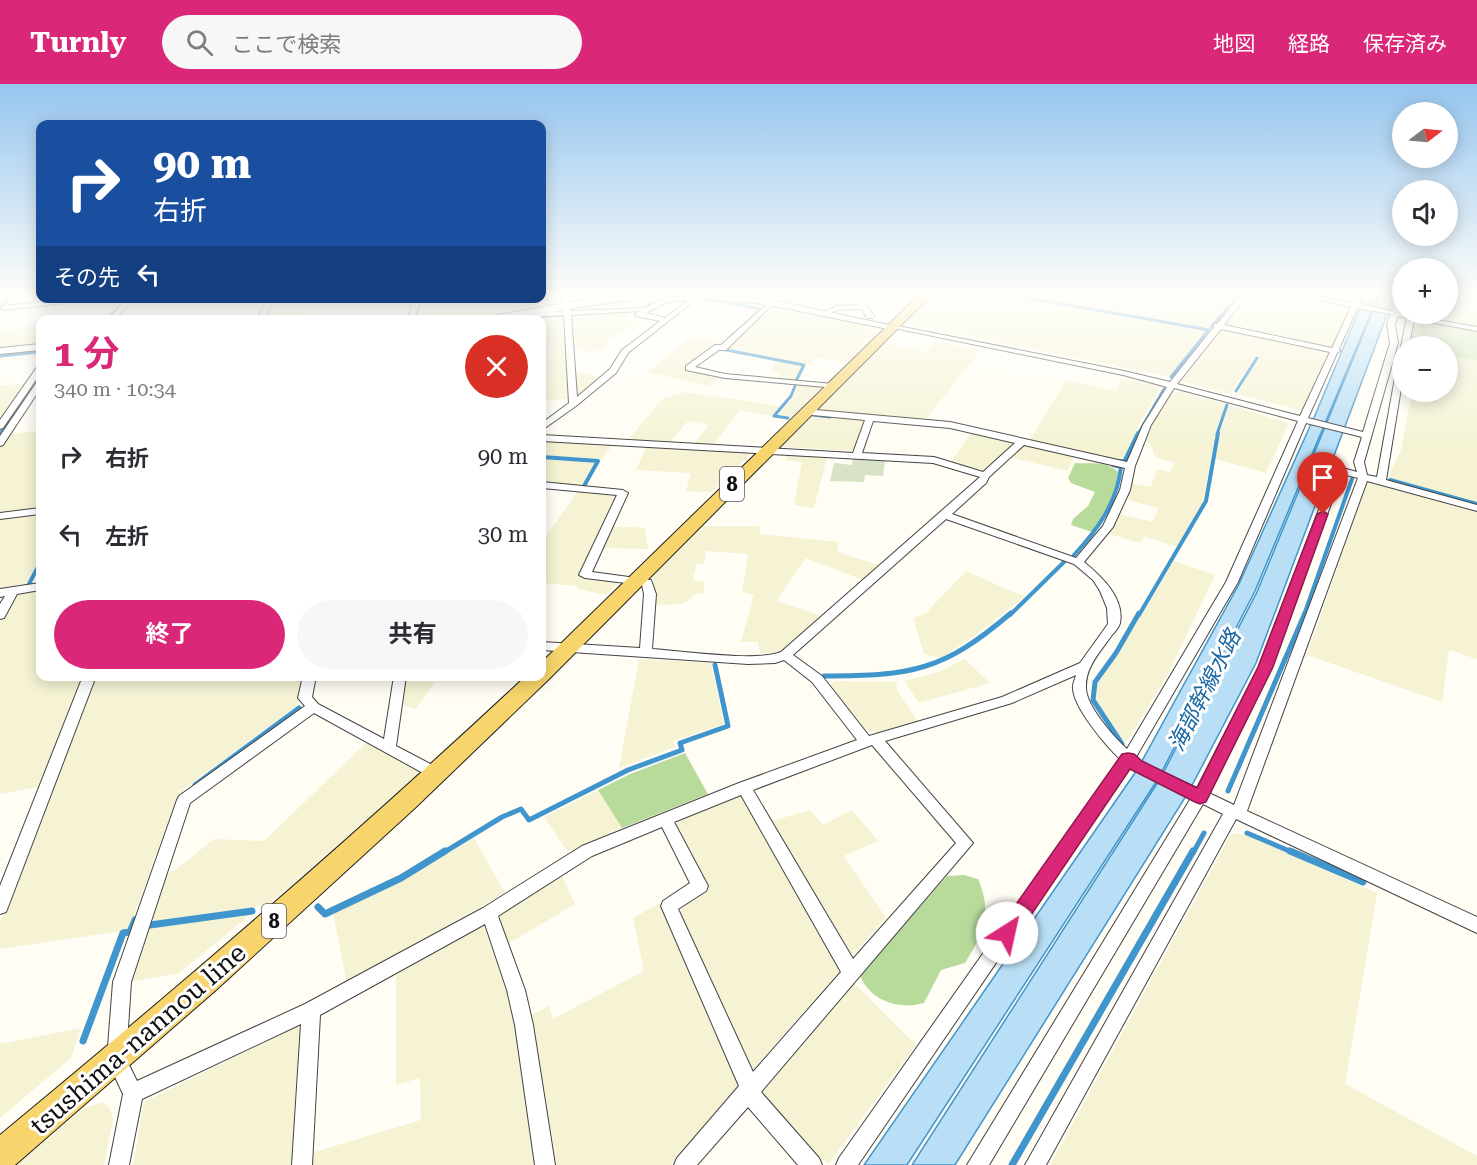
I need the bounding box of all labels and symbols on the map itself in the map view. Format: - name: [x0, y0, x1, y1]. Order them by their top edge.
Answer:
- north arrow: [1392, 102, 1458, 168]
- pin: [1297, 452, 1348, 514]
- road number: 8: [720, 467, 744, 501]
- water label: 海部幹線水路: [1163, 624, 1246, 755]
- position arrow: [975, 901, 1039, 965]
- road number: 8: [262, 904, 286, 938]
- street label: tsushima-nannou line: [24, 937, 252, 1141]

